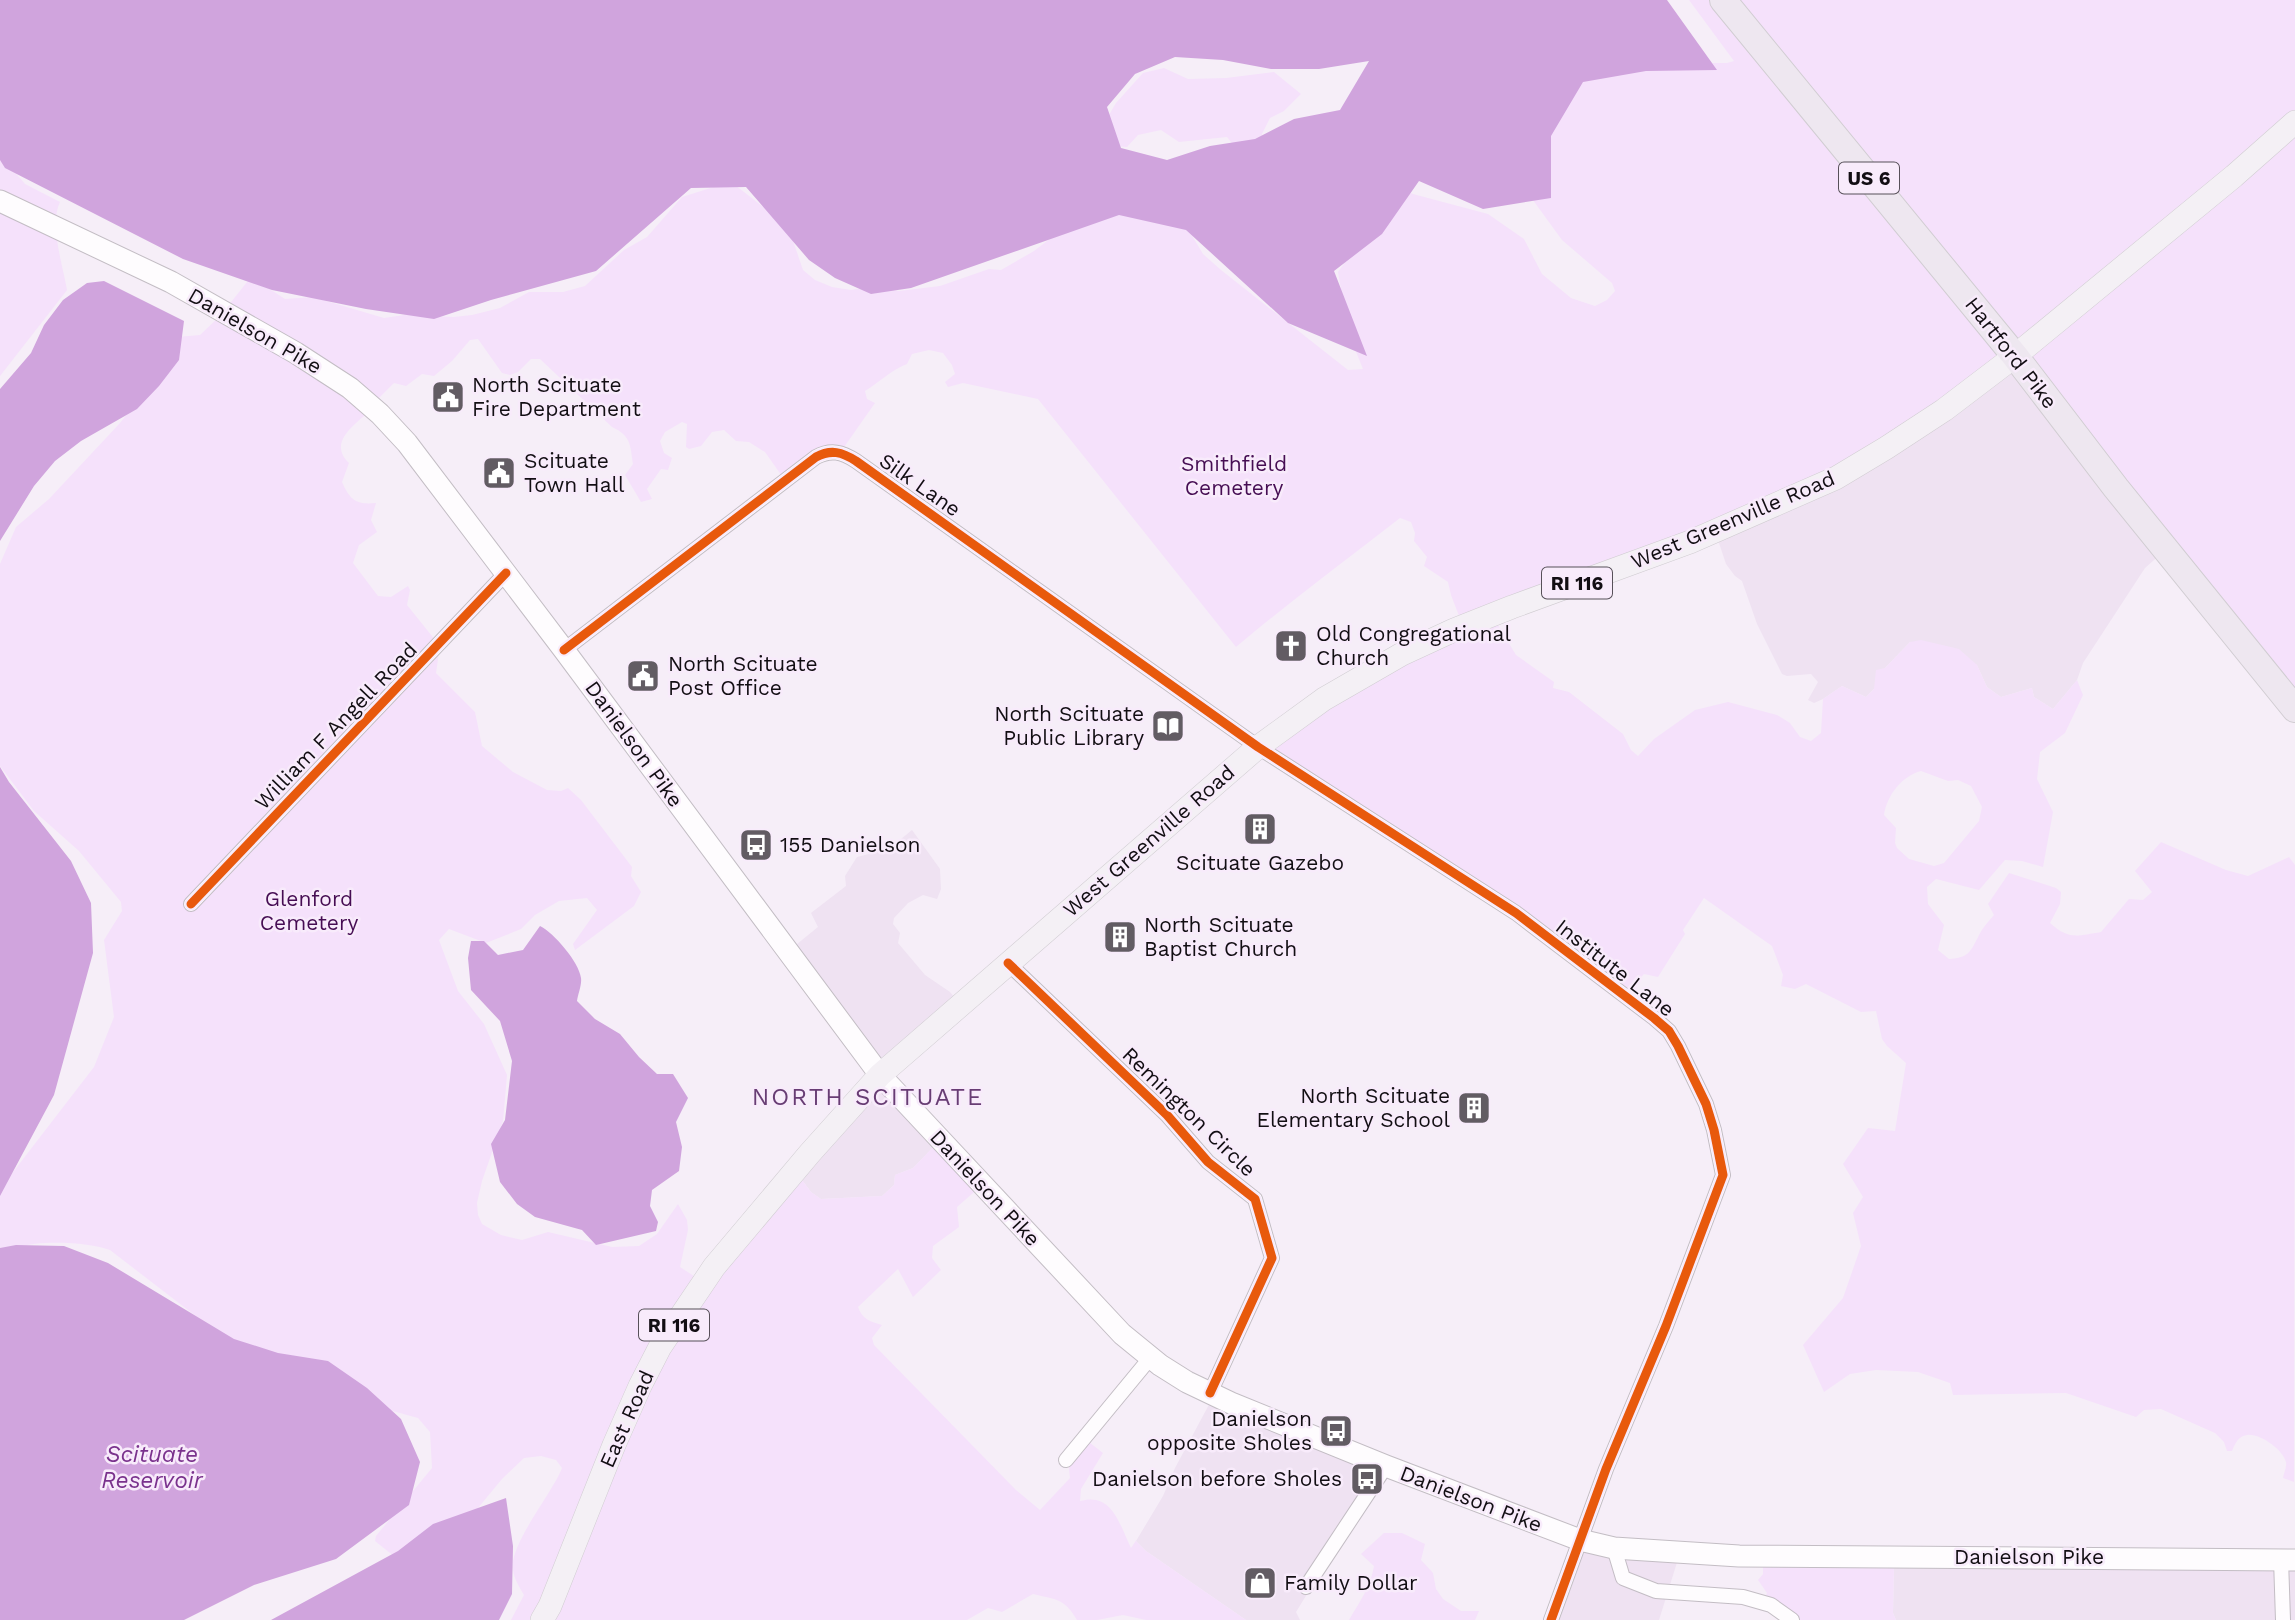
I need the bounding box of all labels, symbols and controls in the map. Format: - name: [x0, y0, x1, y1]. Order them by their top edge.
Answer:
- road number: US 6: [1839, 162, 1899, 194]
- street label: Danielson Pike: [184, 282, 326, 379]
- street label: Hartford Pike: [1960, 292, 2063, 413]
- place label: North Scituate Fire Department: [472, 372, 641, 421]
- public building icon: North Scituate Fire Department: [429, 378, 467, 416]
- place label: Scituate Town Hall: [524, 448, 625, 497]
- street label: Silk Lane: [875, 448, 966, 522]
- park label: Smithfield Cemetery: [1181, 451, 1287, 500]
- public building icon: Scituate Town Hall: [480, 454, 518, 492]
- street label: West Greenville Road: [1627, 465, 1838, 574]
- road number: RI 116: [1542, 568, 1612, 598]
- place label: Old Congregational Church: [1316, 621, 1511, 670]
- church icon: Old Congregational Church: [1272, 627, 1310, 665]
- street label: William F Angell Road: [249, 637, 422, 814]
- place label: North Scituate Post Office: [668, 651, 818, 700]
- public building icon: North Scituate Post Office: [624, 657, 662, 695]
- street label: Danielson Pike: [580, 676, 689, 812]
- place label: North Scituate Public Library: [994, 701, 1144, 750]
- library icon: North Scituate Public Library: [1149, 707, 1187, 745]
- street label: West Greenville Road: [1058, 759, 1239, 922]
- building icon: Scituate Gazebo: [1241, 810, 1279, 848]
- bus stop icon: 155 Danielson: [737, 826, 775, 864]
- place label: 155 Danielson: [780, 832, 921, 857]
- place label: Scituate Gazebo: [1176, 850, 1344, 875]
- park label: Glenford Cemetery: [260, 886, 358, 935]
- place label: North Scituate Baptist Church: [1144, 912, 1297, 961]
- street label: Institute Lane: [1551, 913, 1680, 1022]
- building icon: North Scituate Baptist Church: [1101, 918, 1139, 956]
- street label: Remington Circle: [1118, 1042, 1261, 1182]
- district label: NORTH SCITUATE: [752, 1083, 984, 1111]
- place label: North Scituate Elementary School: [1257, 1083, 1451, 1132]
- building icon: North Scituate Elementary School: [1455, 1089, 1493, 1127]
- street label: Danielson Pike: [925, 1124, 1046, 1251]
- road number: RI 116: [639, 1310, 709, 1340]
- street label: East Road: [594, 1366, 659, 1471]
- place label: Danielson opposite Sholes: [1147, 1406, 1312, 1455]
- bus stop icon: Danielson opposite Sholes: [1317, 1412, 1355, 1450]
- water label: Scituate Reservoir: [101, 1441, 204, 1494]
- bus stop icon: Danielson before Sholes: [1348, 1460, 1386, 1498]
- street label: Danielson Pike: [1397, 1460, 1546, 1537]
- place label: Danielson before Sholes: [1092, 1466, 1342, 1491]
- street label: Danielson Pike: [1954, 1544, 2104, 1569]
- shop icon: Family Dollar: [1241, 1564, 1279, 1602]
- place label: Family Dollar: [1284, 1570, 1418, 1595]

